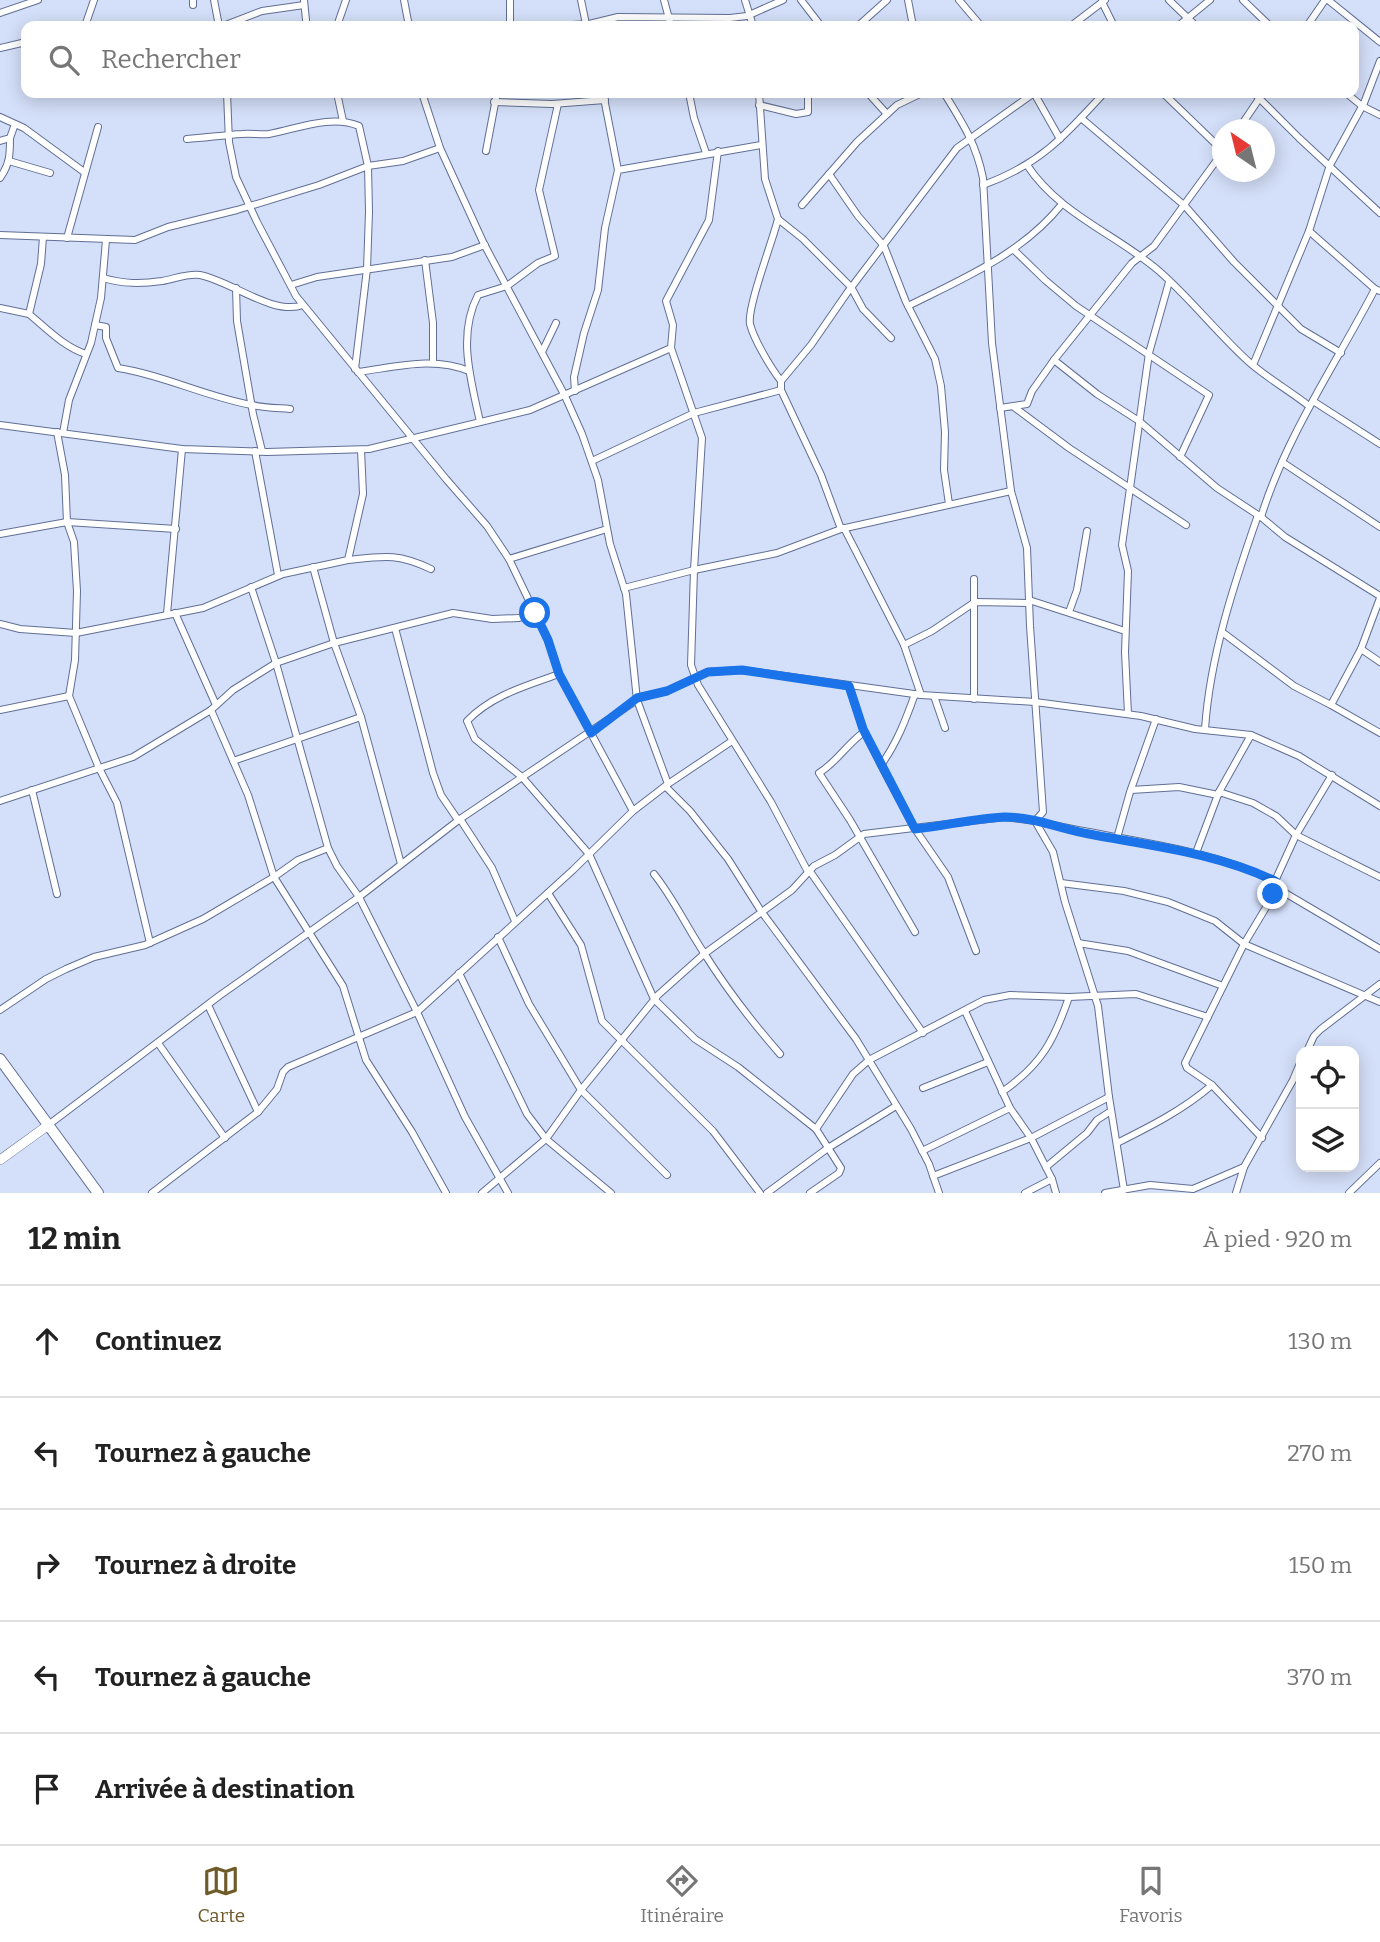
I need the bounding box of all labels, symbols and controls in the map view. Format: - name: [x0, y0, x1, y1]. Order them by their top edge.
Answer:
- search box: [21, 21, 1359, 98]
- icon: search: [45, 41, 83, 79]
- text: Rechercher: [101, 44, 241, 75]
- north arrow: [1212, 119, 1275, 182]
- route start: [519, 597, 550, 628]
- route end: [1257, 878, 1288, 909]
- map controls: [1296, 1046, 1359, 1172]
- button: locate: [1296, 1046, 1359, 1109]
- button: layers: [1296, 1109, 1359, 1172]
- text: 12 min: [28, 1221, 121, 1257]
- text: À pied · 920 m: [1203, 1225, 1352, 1253]
- icon: ahead: [28, 1322, 66, 1360]
- text: Continuez: [95, 1326, 222, 1357]
- text: 130 m: [1288, 1327, 1352, 1355]
- icon: left: [28, 1434, 66, 1472]
- text: Tournez à gauche: [95, 1438, 311, 1469]
- text: 270 m: [1287, 1439, 1352, 1467]
- icon: right: [28, 1546, 66, 1584]
- text: Tournez à droite: [95, 1550, 296, 1581]
- text: 150 m: [1289, 1551, 1352, 1579]
- icon: left: [28, 1658, 66, 1696]
- text: Tournez à gauche: [95, 1662, 311, 1693]
- text: 370 m: [1286, 1663, 1352, 1691]
- icon: arrive: [28, 1770, 66, 1808]
- text: Arrivée à destination: [95, 1774, 354, 1805]
- tab: Carte: [197, 1862, 245, 1927]
- tab: Itinéraire: [640, 1862, 724, 1927]
- tab: Favoris: [1119, 1862, 1183, 1927]

